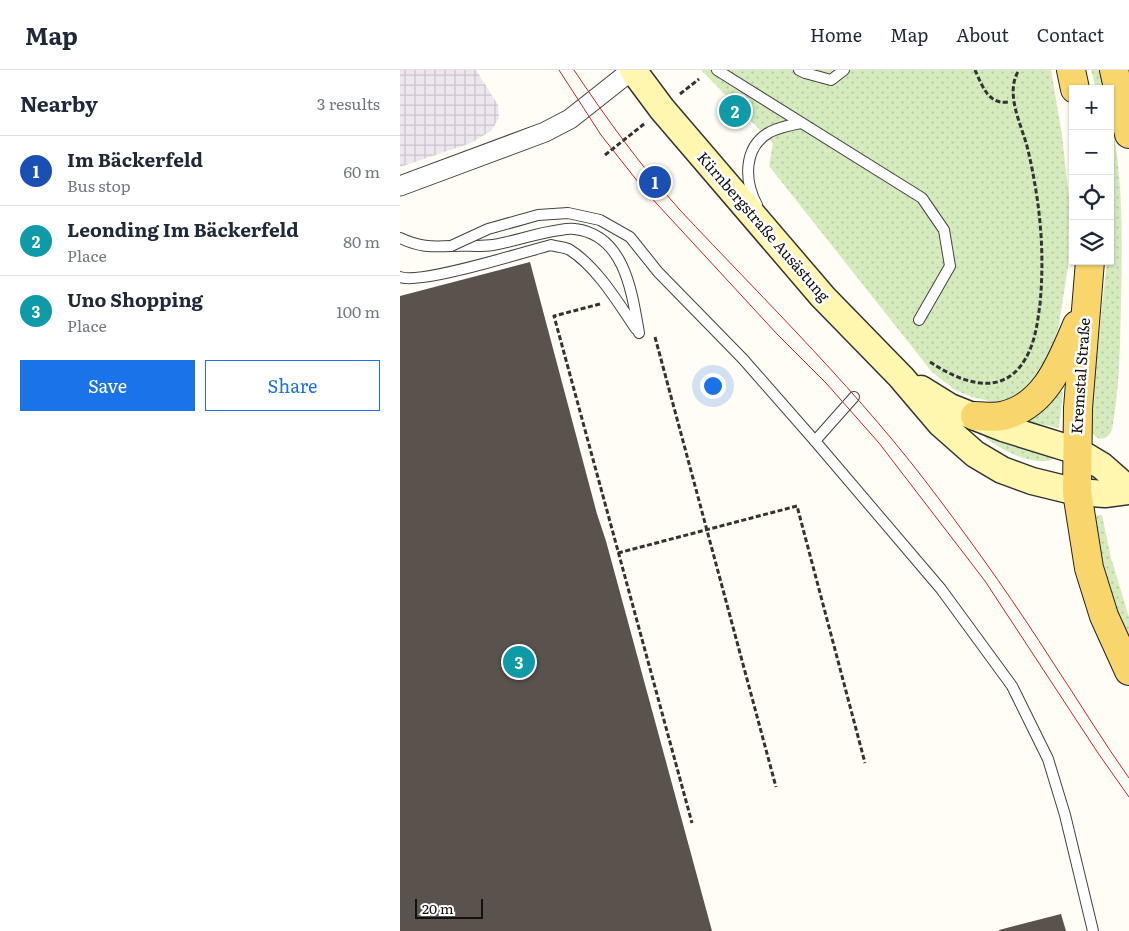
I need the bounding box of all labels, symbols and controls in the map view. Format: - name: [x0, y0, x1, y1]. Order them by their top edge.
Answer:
- text: Map: [25, 17, 78, 52]
- text: Home: [810, 21, 862, 48]
- text: Map: [890, 21, 928, 48]
- text: About: [956, 21, 1009, 48]
- text: Contact: [1037, 21, 1104, 48]
- map controls: [1069, 85, 1114, 265]
- button: +: [1069, 85, 1114, 130]
- text: Nearby: [20, 87, 98, 118]
- text: 3 results: [317, 91, 380, 115]
- pin: 2: [719, 92, 751, 130]
- button: −: [1069, 130, 1114, 175]
- text: Im Bäckerfeld: [67, 145, 203, 173]
- street label: Kürnbergstraße Ausästung: [692, 146, 836, 307]
- text: 1: [33, 159, 39, 183]
- text: 60 m: [343, 159, 380, 183]
- pin: 1: [639, 163, 671, 201]
- text: Bus stop: [67, 173, 131, 197]
- button: locate: [1069, 175, 1114, 220]
- text: Leonding Im Bäckerfeld: [67, 215, 299, 243]
- button: layers: [1069, 220, 1114, 265]
- text: 2: [32, 229, 40, 253]
- text: 80 m: [343, 229, 380, 253]
- text: Place: [67, 243, 107, 267]
- text: Uno Shopping: [67, 285, 203, 313]
- text: 3: [32, 299, 40, 323]
- text: 100 m: [336, 299, 380, 323]
- text: Place: [67, 313, 107, 337]
- street label: Kremstal Straße: [1064, 317, 1095, 435]
- button: Save: [20, 360, 195, 411]
- button: Share: [205, 360, 380, 411]
- your location: [700, 373, 726, 399]
- pin: 3: [503, 643, 535, 681]
- scale bar: [415, 896, 482, 919]
- text: 20 m: [422, 898, 454, 918]

